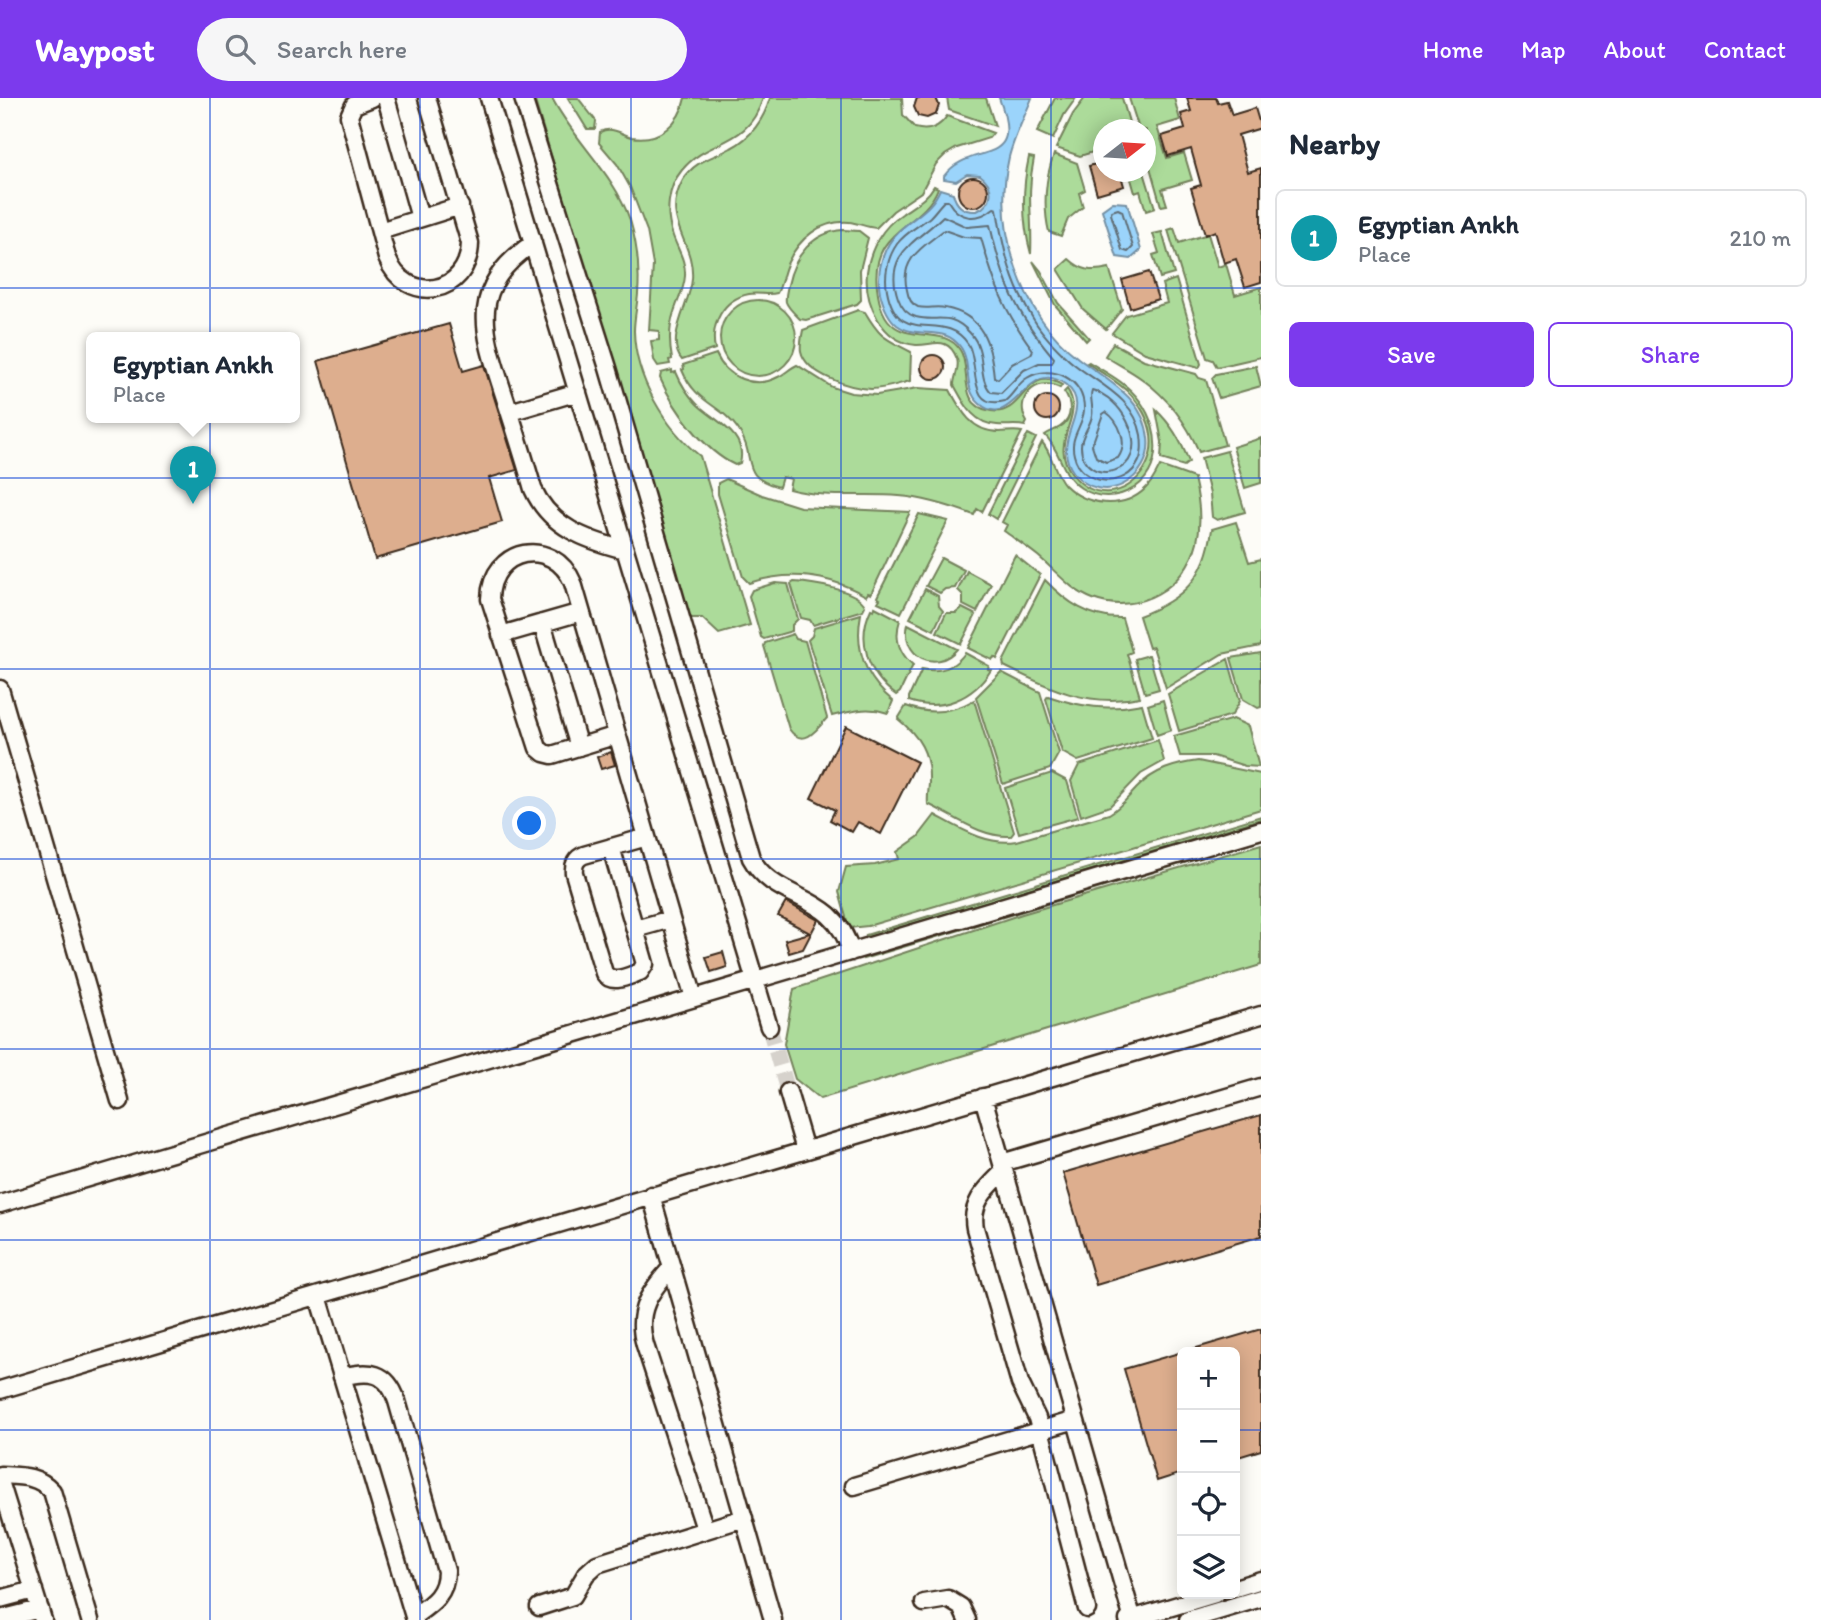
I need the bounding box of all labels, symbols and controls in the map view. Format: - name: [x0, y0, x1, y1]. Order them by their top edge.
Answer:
- search box: [197, 18, 687, 81]
- text: Waypost: [35, 30, 155, 69]
- icon: search: [221, 30, 259, 68]
- text: Search here: [277, 33, 407, 65]
- text: Home: [1423, 35, 1483, 64]
- text: Map: [1521, 35, 1565, 64]
- text: About: [1603, 35, 1666, 64]
- text: Contact: [1704, 35, 1786, 64]
- north arrow: [1093, 119, 1156, 182]
- text: Nearby: [1289, 125, 1380, 162]
- text: Egyptian Ankh: [1358, 208, 1519, 240]
- text: 1: [1309, 224, 1319, 252]
- text: 210 m: [1730, 224, 1791, 252]
- text: Place: [1358, 240, 1411, 268]
- button: Save: [1289, 322, 1534, 387]
- button: Share: [1548, 322, 1793, 387]
- popup: [86, 332, 300, 423]
- text: Egyptian Ankh: [113, 348, 273, 380]
- text: Place: [113, 380, 166, 408]
- pin: 1: [170, 446, 216, 504]
- your location: [512, 806, 546, 840]
- map controls: [1177, 1347, 1240, 1599]
- button: +: [1177, 1347, 1240, 1410]
- button: −: [1177, 1410, 1240, 1473]
- button: locate: [1177, 1473, 1240, 1536]
- button: layers: [1177, 1536, 1240, 1599]

